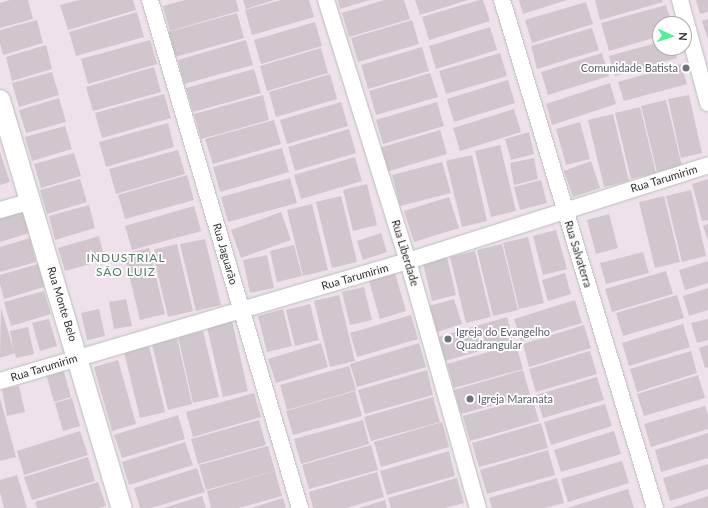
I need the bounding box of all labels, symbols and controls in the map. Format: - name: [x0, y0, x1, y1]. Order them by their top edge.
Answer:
- north arrow: [652, 16, 692, 56]
- text: N: [677, 32, 690, 41]
- place label: Comunidade Batista: [581, 61, 678, 75]
- marker: Comunidade Batista: [681, 63, 691, 73]
- street label: Rua Tarumirim: [629, 163, 699, 195]
- street label: Rua Liberdade: [389, 218, 421, 288]
- street label: Rua Salvaterra: [562, 219, 594, 289]
- street label: Rua Jaguarão: [210, 221, 240, 287]
- district label: INDUSTRIAL SÃO LUIZ: [86, 251, 166, 279]
- street label: Rua Tarumirim: [320, 261, 390, 293]
- street label: Rua Monte Belo: [44, 265, 80, 343]
- place label: Igreja do Evangelho Quadrangular: [456, 326, 550, 352]
- marker: Igreja do Evangelho Quadrangular: [443, 334, 453, 344]
- street label: Rua Tarumirim: [9, 352, 79, 384]
- place label: Igreja Maranata: [478, 392, 553, 406]
- marker: Igreja Maranata: [465, 394, 475, 404]

